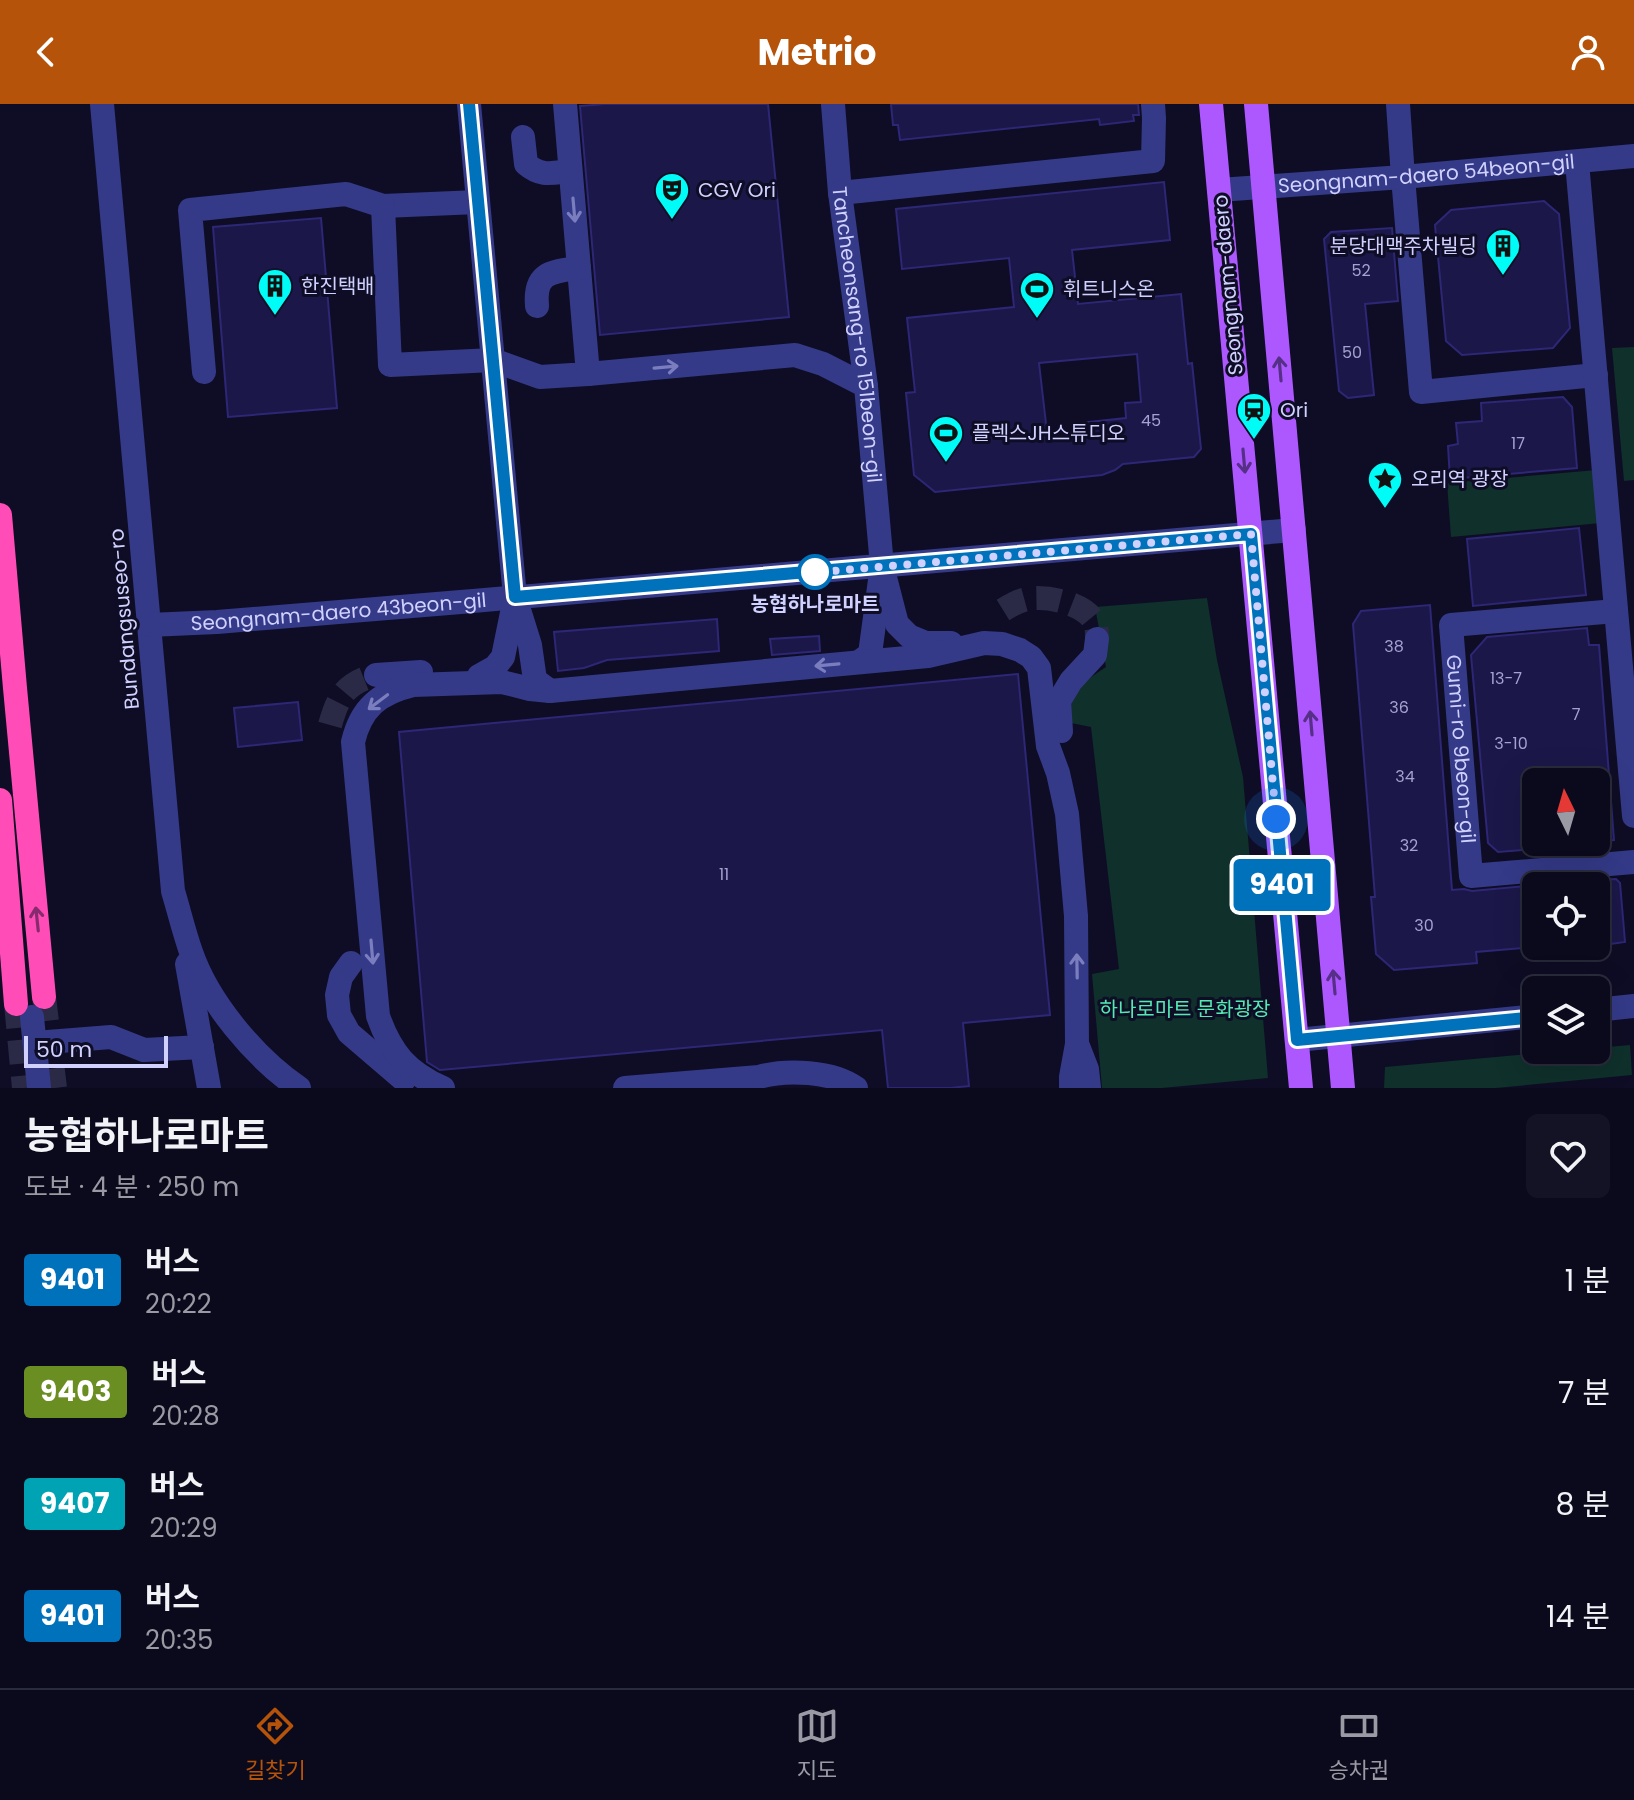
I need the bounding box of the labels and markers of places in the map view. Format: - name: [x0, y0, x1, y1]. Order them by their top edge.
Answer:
- theatre icon: CGV Ori: [653, 171, 691, 221]
- place label: CGV Ori: [698, 176, 776, 204]
- building icon: 분당대맥주차빌딩: [1484, 227, 1522, 277]
- place label: 분당대맥주차빌딩: [1330, 232, 1477, 260]
- building icon: 한진택배: [256, 267, 294, 317]
- sports icon: 휘트니스온: [1018, 270, 1056, 320]
- place label: 한진택배: [301, 272, 375, 300]
- place label: 휘트니스온: [1063, 275, 1155, 303]
- station icon: Ori: [1235, 391, 1273, 441]
- place label: Ori: [1280, 396, 1308, 424]
- sports icon: 플렉스JH스튜디오: [927, 414, 965, 464]
- place label: 플렉스JH스튜디오: [972, 419, 1125, 447]
- place icon: 오리역 광장: [1366, 460, 1404, 510]
- place label: 오리역 광장: [1411, 465, 1508, 493]
- marker: 농협하나로마트: [798, 555, 832, 589]
- place label: 농협하나로마트: [751, 590, 879, 618]

